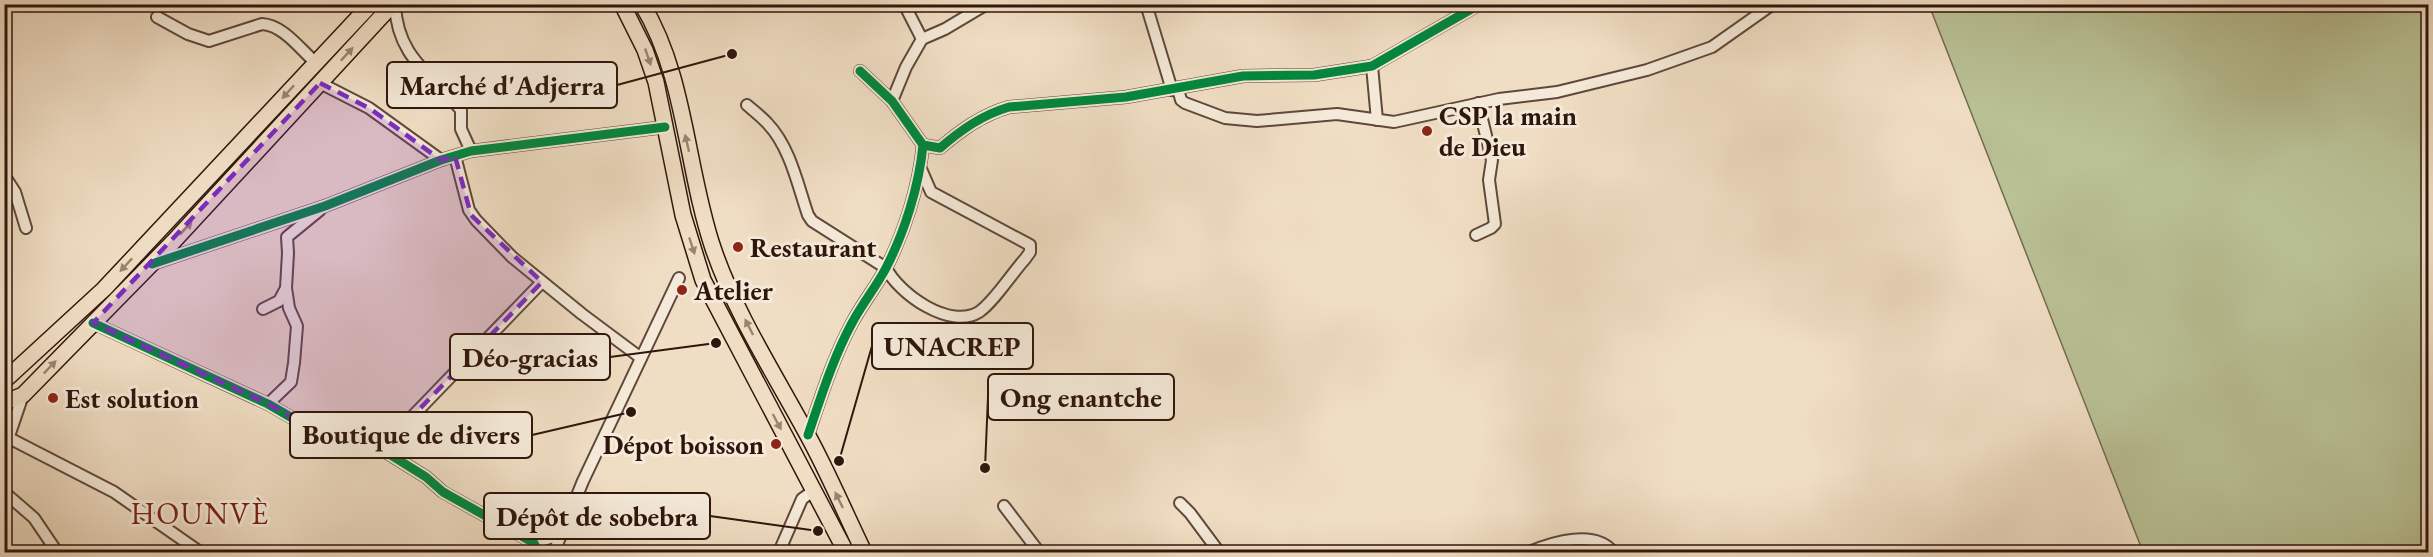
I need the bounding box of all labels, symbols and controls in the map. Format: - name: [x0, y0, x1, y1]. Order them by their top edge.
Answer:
- one-way arrow: [340, 47, 353, 62]
- one-way arrow: [643, 48, 653, 66]
- callout: Marché d'Adjerra: [387, 62, 617, 108]
- text: Marché d'Adjerra: [399, 67, 606, 103]
- one-way arrow: [281, 85, 295, 99]
- place label: CSP la main de Dieu: [1439, 98, 1577, 164]
- marker: CSP la main de Dieu: [1420, 124, 1434, 138]
- one-way arrow: [682, 134, 692, 152]
- one-way arrow: [179, 221, 192, 236]
- place label: Restaurant: [750, 230, 876, 265]
- one-way arrow: [687, 237, 697, 255]
- marker: Restaurant: [731, 240, 745, 254]
- one-way arrow: [119, 258, 133, 272]
- place label: Atelier: [693, 273, 774, 308]
- marker: Atelier: [675, 283, 689, 297]
- one-way arrow: [744, 318, 754, 335]
- callout: UNACREP: [872, 323, 1033, 369]
- text: UNACREP: [884, 328, 1020, 364]
- callout: Déo-gracias: [450, 334, 610, 380]
- text: Déo-gracias: [462, 339, 598, 375]
- one-way arrow: [42, 361, 56, 375]
- callout: Ong enantche: [988, 374, 1174, 420]
- text: Ong enantche: [1000, 379, 1162, 415]
- place label: Est solution: [65, 381, 199, 416]
- marker: Est solution: [46, 391, 60, 405]
- callout: Boutique de divers: [290, 412, 532, 458]
- one-way arrow: [772, 413, 782, 430]
- text: Boutique de divers: [302, 416, 520, 452]
- place label: Dépot boisson: [603, 427, 764, 462]
- marker: Dépot boisson: [769, 437, 783, 451]
- one-way arrow: [835, 491, 844, 508]
- callout: Dépôt de sobebra: [484, 493, 710, 539]
- district label: HOUNVÈ: [130, 494, 270, 533]
- text: Dépôt de sobebra: [496, 498, 699, 534]

